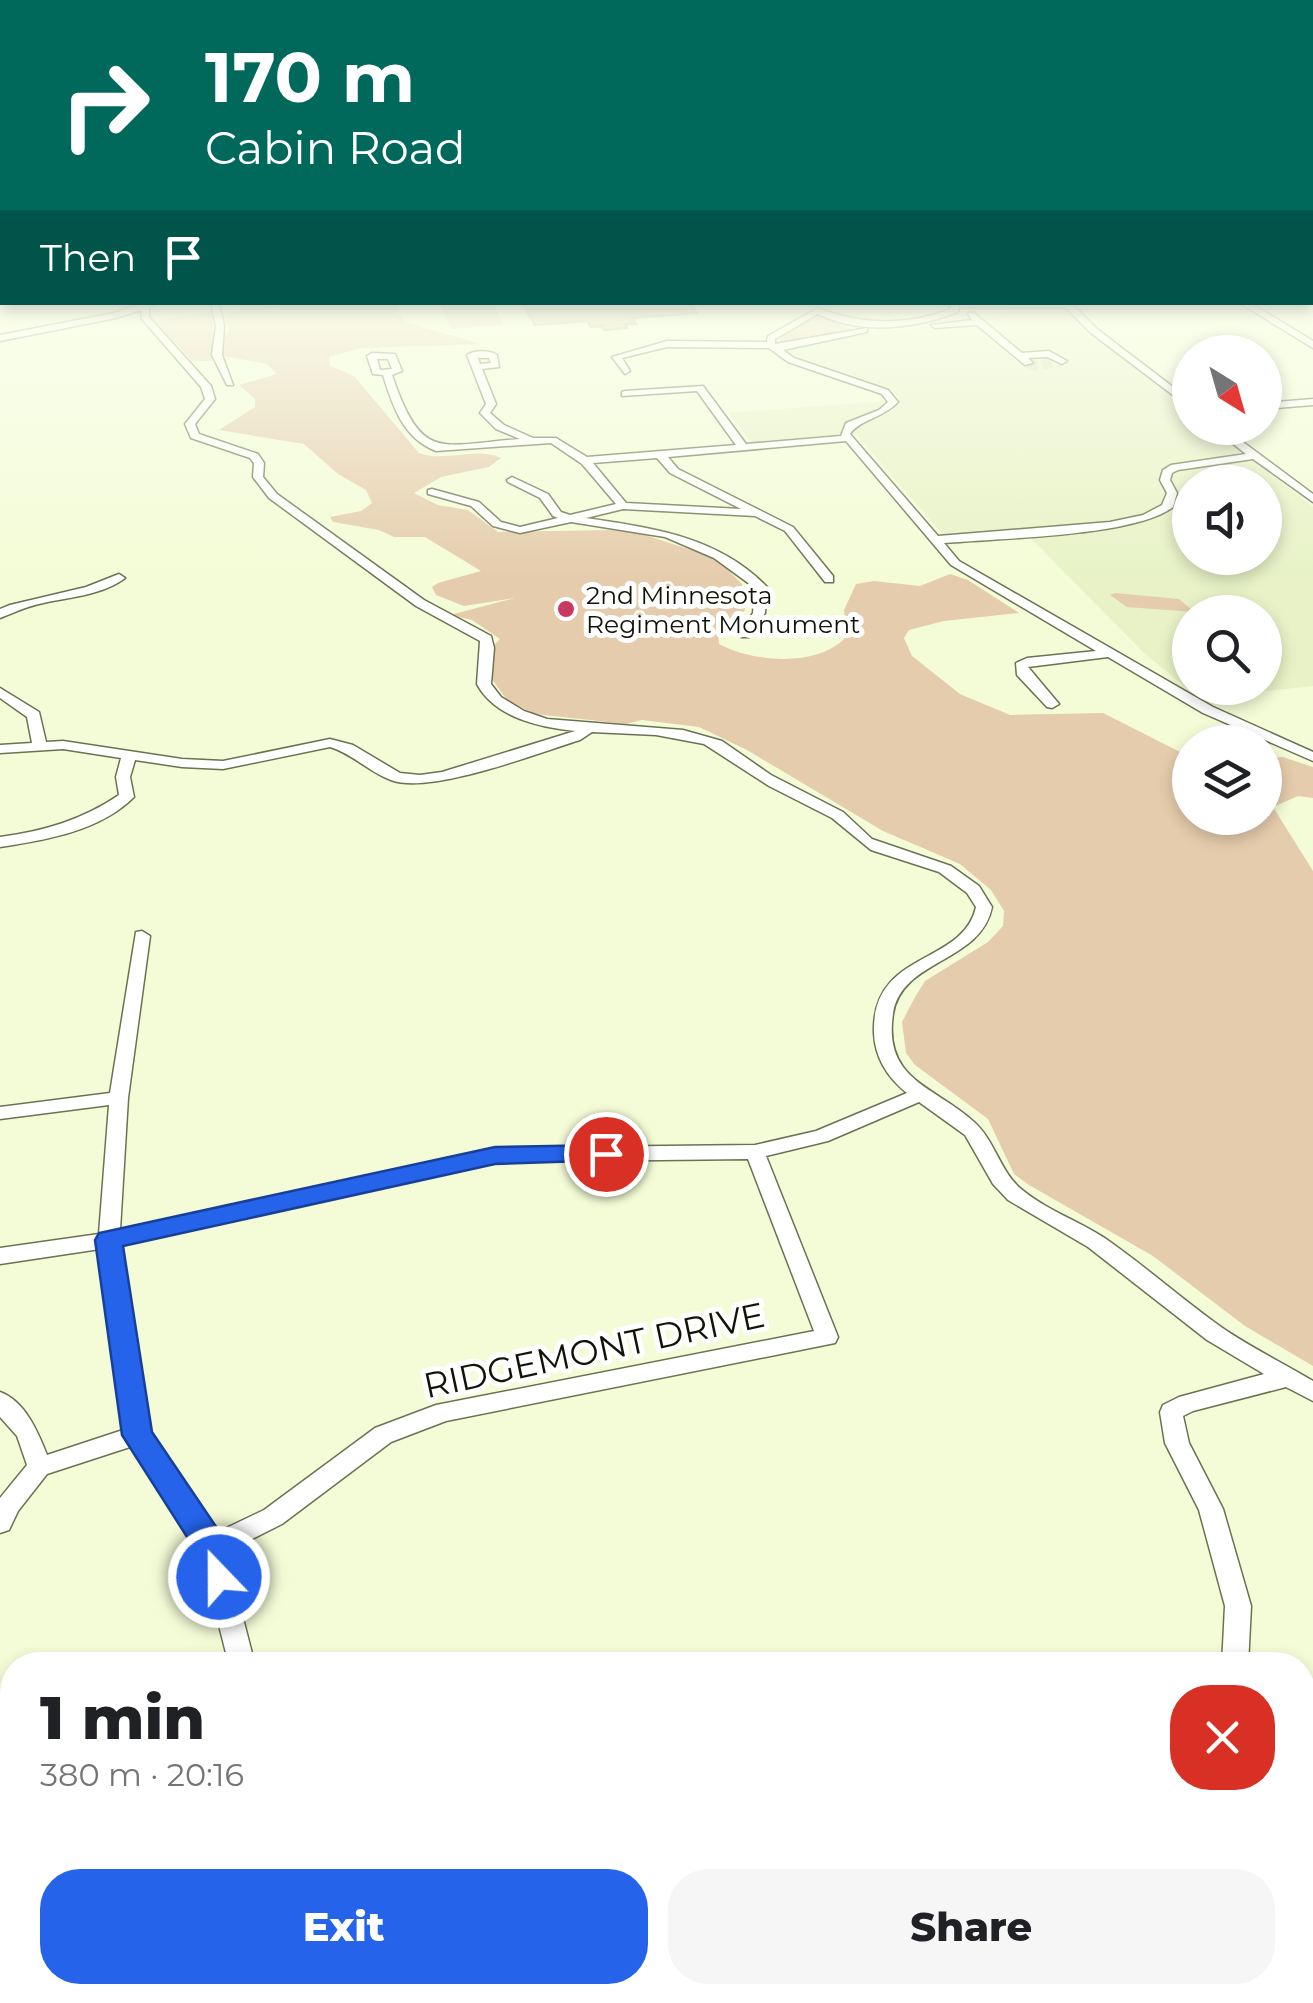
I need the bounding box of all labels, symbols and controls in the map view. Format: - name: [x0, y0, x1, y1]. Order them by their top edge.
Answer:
- text: 170 m: [205, 34, 415, 120]
- icon: right: [40, 40, 170, 170]
- text: Cabin Road: [205, 120, 466, 175]
- icon: arrive: [156, 230, 211, 285]
- text: Then: [40, 234, 136, 281]
- north arrow: [1172, 335, 1282, 445]
- map controls: [1172, 335, 1282, 835]
- button: sound: [1172, 465, 1282, 575]
- place label: 2nd Minnesota Regiment Monument: [586, 580, 860, 639]
- button: search: [1172, 595, 1282, 705]
- marker: 2nd Minnesota Regiment Monument: [555, 598, 577, 620]
- button: layers: [1172, 725, 1282, 835]
- pin: [564, 1112, 649, 1197]
- icon: arrive: [579, 1127, 634, 1182]
- street label: RIDGEMONT DRIVE: [420, 1293, 768, 1407]
- position arrow: [167, 1525, 271, 1629]
- text: 1 min: [40, 1681, 205, 1754]
- button: close: [1170, 1685, 1275, 1790]
- text: 380 m · 20:16: [40, 1755, 244, 1794]
- button: Exit: [40, 1869, 648, 1984]
- button: Share: [668, 1869, 1275, 1984]

